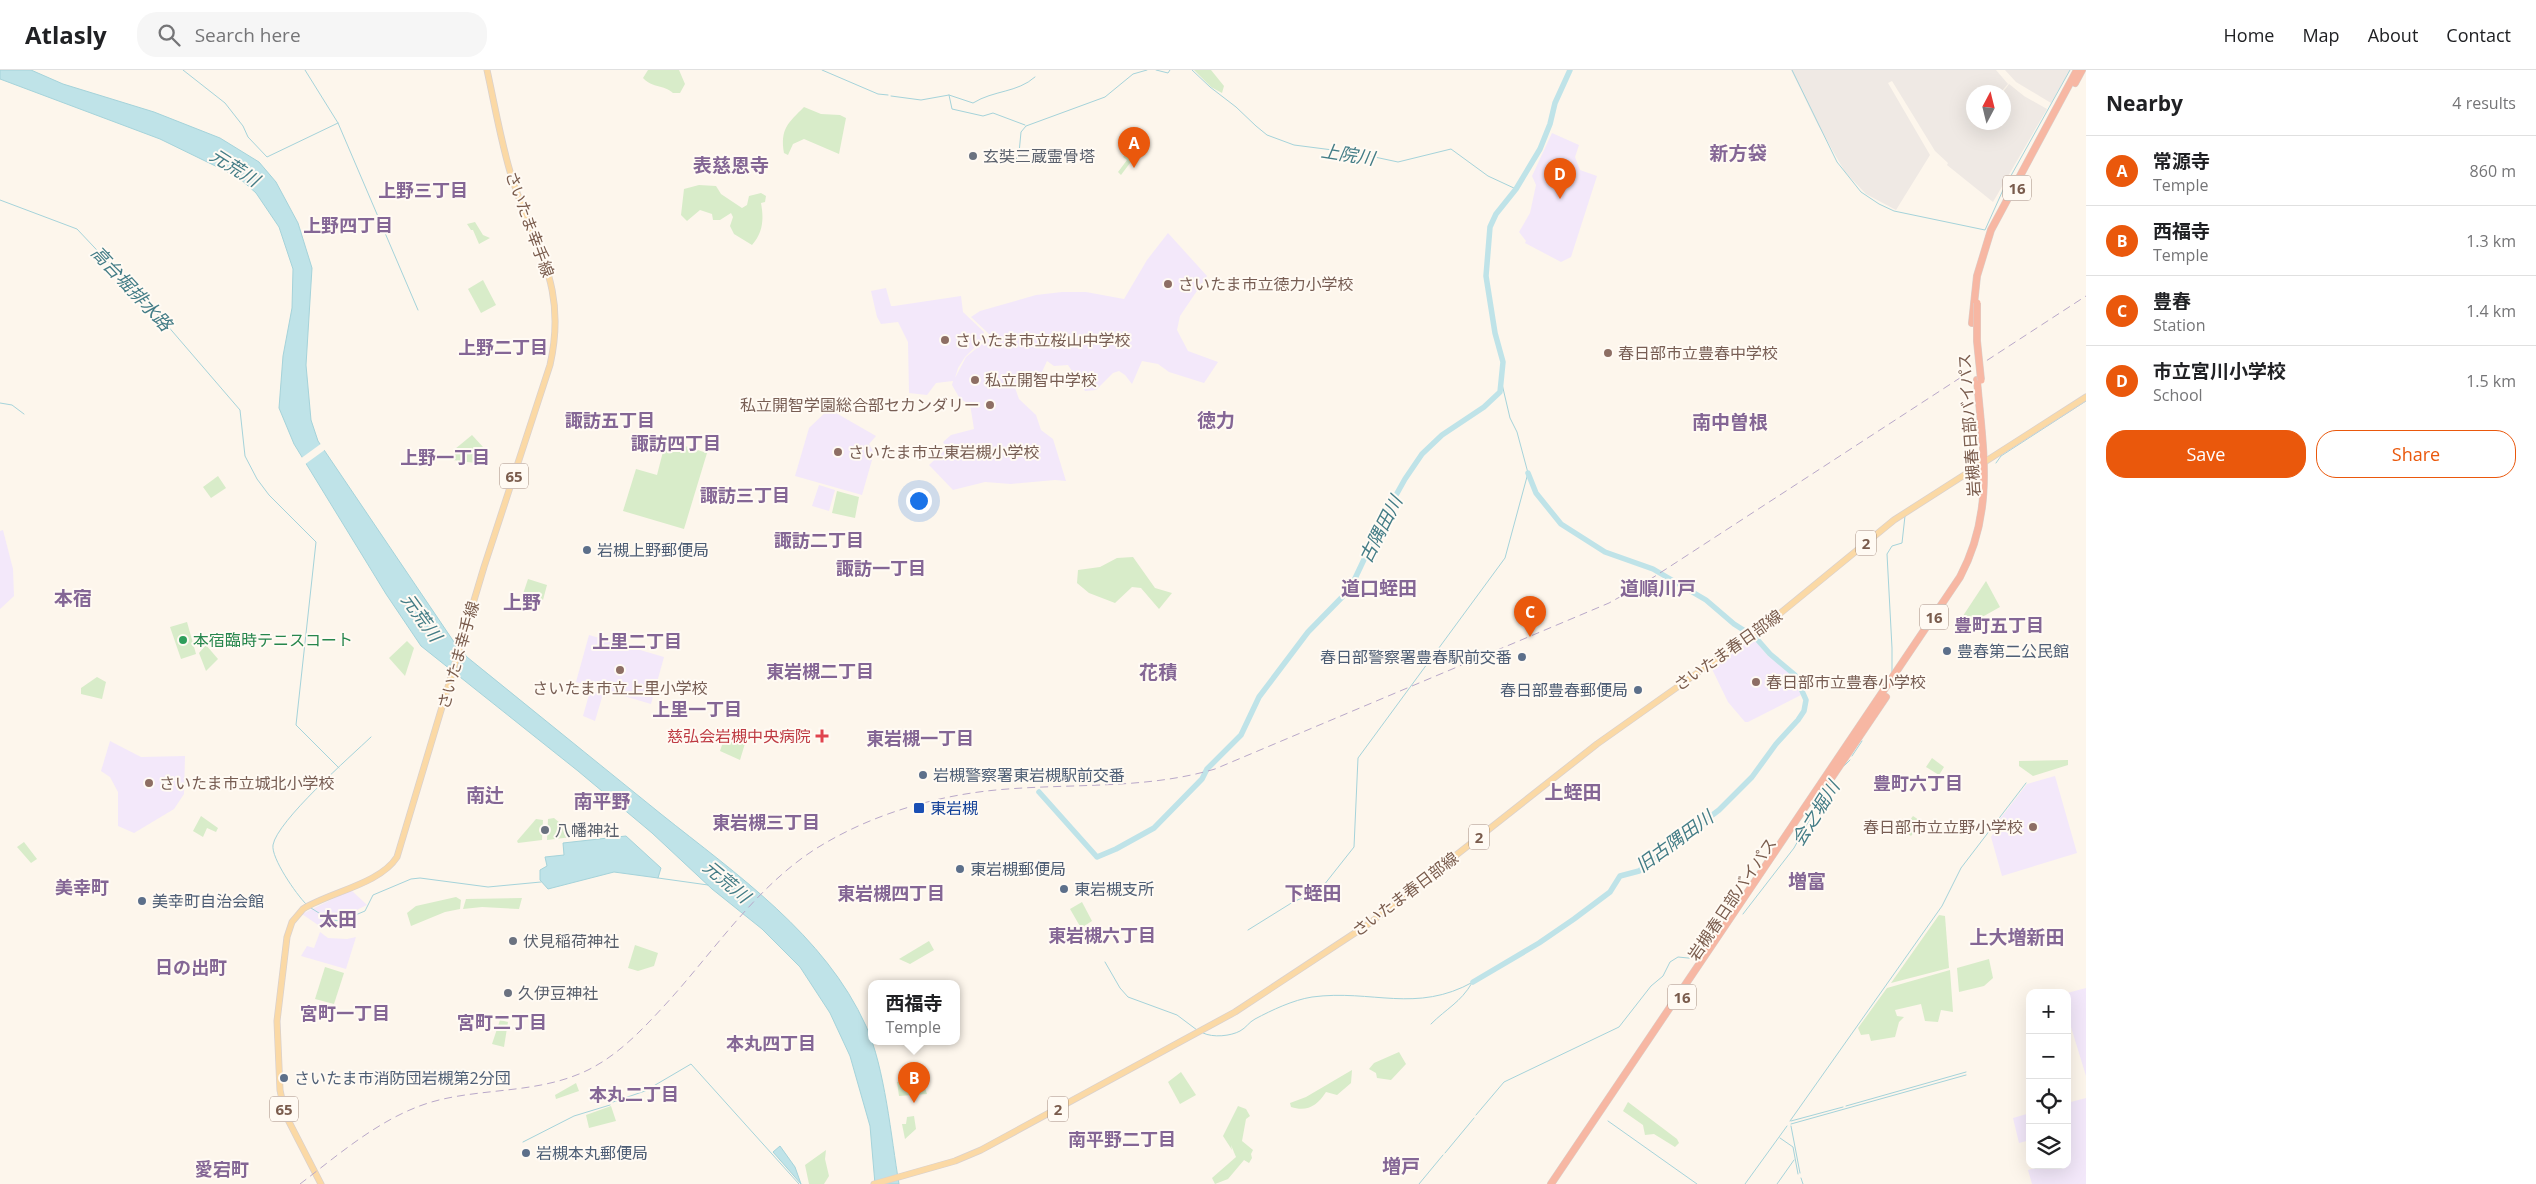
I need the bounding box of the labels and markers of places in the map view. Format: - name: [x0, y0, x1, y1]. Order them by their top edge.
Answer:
- pin: A: [1118, 127, 1150, 168]
- place label: 玄奘三蔵霊骨塔: [983, 145, 1095, 167]
- marker: 玄奘三蔵霊骨塔: [967, 150, 979, 162]
- pin: D: [1544, 158, 1576, 199]
- place label: さいたま市立徳力小学校: [1178, 273, 1354, 295]
- marker: さいたま市立徳力小学校: [1162, 278, 1174, 290]
- place label: さいたま市立桜山中学校: [955, 329, 1131, 351]
- marker: さいたま市立桜山中学校: [939, 334, 951, 346]
- place label: 春日部市立豊春中学校: [1618, 342, 1778, 364]
- marker: 春日部市立豊春中学校: [1602, 347, 1614, 359]
- place label: 私立開智中学校: [985, 369, 1097, 391]
- marker: 私立開智中学校: [969, 374, 981, 386]
- place label: 私立開智学園総合部セカンダリー: [740, 394, 980, 416]
- marker: 私立開智学園総合部セカンダリー: [984, 399, 996, 411]
- place label: さいたま市立東岩槻小学校: [848, 441, 1040, 463]
- marker: さいたま市立東岩槻小学校: [832, 446, 844, 458]
- place label: 岩槻上野郵便局: [597, 539, 709, 561]
- marker: 岩槻上野郵便局: [581, 544, 593, 556]
- pin: C: [1514, 596, 1546, 637]
- place label: 本宿臨時テニスコート: [193, 629, 353, 651]
- marker: 本宿臨時テニスコート: [177, 634, 189, 646]
- place label: 豊春第二公民館: [1957, 640, 2069, 662]
- marker: 豊春第二公民館: [1941, 645, 1953, 657]
- place label: 春日部警察署豊春駅前交番: [1320, 646, 1512, 668]
- marker: 春日部警察署豊春駅前交番: [1516, 651, 1528, 663]
- marker: さいたま市立上里小学校: [614, 664, 626, 676]
- place label: 春日部市立豊春小学校: [1766, 671, 1926, 693]
- marker: 春日部市立豊春小学校: [1750, 676, 1762, 688]
- place label: さいたま市立上里小学校: [532, 677, 708, 699]
- place label: 春日部豊春郵便局: [1500, 679, 1628, 701]
- marker: 春日部豊春郵便局: [1632, 684, 1644, 696]
- place label: 慈弘会岩槻中央病院: [667, 725, 811, 747]
- marker: 慈弘会岩槻中央病院: [815, 729, 829, 743]
- place label: 岩槻警察署東岩槻駅前交番: [933, 764, 1125, 786]
- marker: 岩槻警察署東岩槻駅前交番: [917, 769, 929, 781]
- place label: さいたま市立城北小学校: [159, 772, 335, 794]
- marker: さいたま市立城北小学校: [143, 777, 155, 789]
- place label: 東岩槻: [930, 797, 978, 819]
- marker: 東岩槻: [912, 801, 926, 815]
- place label: 春日部市立立野小学校: [1863, 816, 2023, 838]
- place label: 八幡神社: [555, 819, 619, 841]
- marker: 春日部市立立野小学校: [2027, 821, 2039, 833]
- marker: 八幡神社: [539, 824, 551, 836]
- place label: 東岩槻郵便局: [970, 858, 1066, 880]
- marker: 東岩槻郵便局: [954, 863, 966, 875]
- place label: 東岩槻支所: [1074, 878, 1154, 900]
- marker: 東岩槻支所: [1058, 883, 1070, 895]
- place label: 美幸町自治会館: [152, 890, 264, 912]
- marker: 美幸町自治会館: [136, 895, 148, 907]
- place label: 伏見稲荷神社: [523, 930, 619, 952]
- marker: 伏見稲荷神社: [507, 935, 519, 947]
- place label: 久伊豆神社: [518, 982, 598, 1004]
- marker: 久伊豆神社: [502, 987, 514, 999]
- pin: B: [898, 1062, 930, 1103]
- place label: さいたま市消防団岩槻第2分団: [294, 1067, 511, 1089]
- marker: さいたま市消防団岩槻第2分団: [278, 1072, 290, 1084]
- place label: 岩槻本丸郵便局: [536, 1142, 648, 1164]
- marker: 岩槻本丸郵便局: [520, 1147, 532, 1159]

